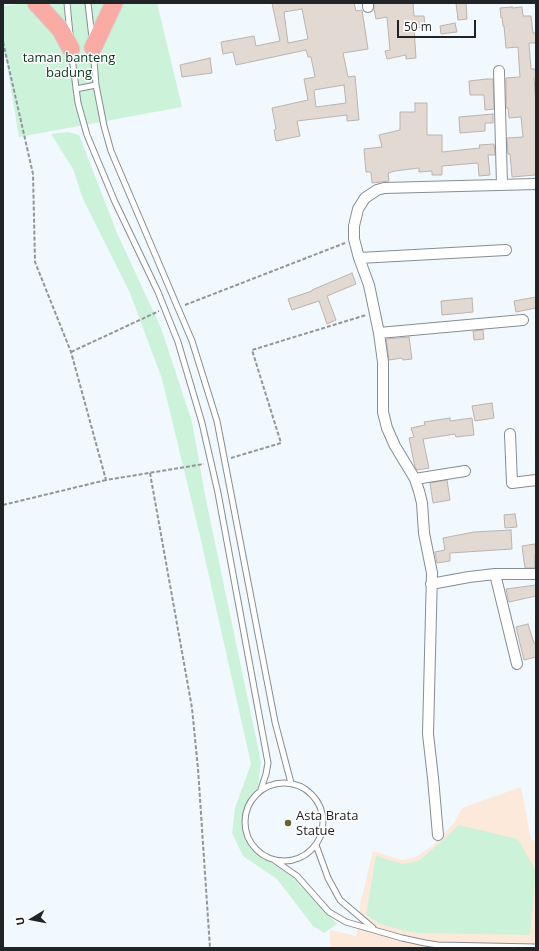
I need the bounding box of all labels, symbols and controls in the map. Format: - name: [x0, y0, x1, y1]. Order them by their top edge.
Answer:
- scale bar: [399, 12, 478, 38]
- text: 50 m: [404, 18, 432, 35]
- park label: taman banteng badung: [23, 50, 115, 81]
- place label: Asta Brata Statue: [296, 808, 358, 839]
- marker: Asta Brata Statue: [283, 818, 293, 828]
- north arrow: [12, 899, 52, 939]
- text: U: [12, 916, 28, 927]

